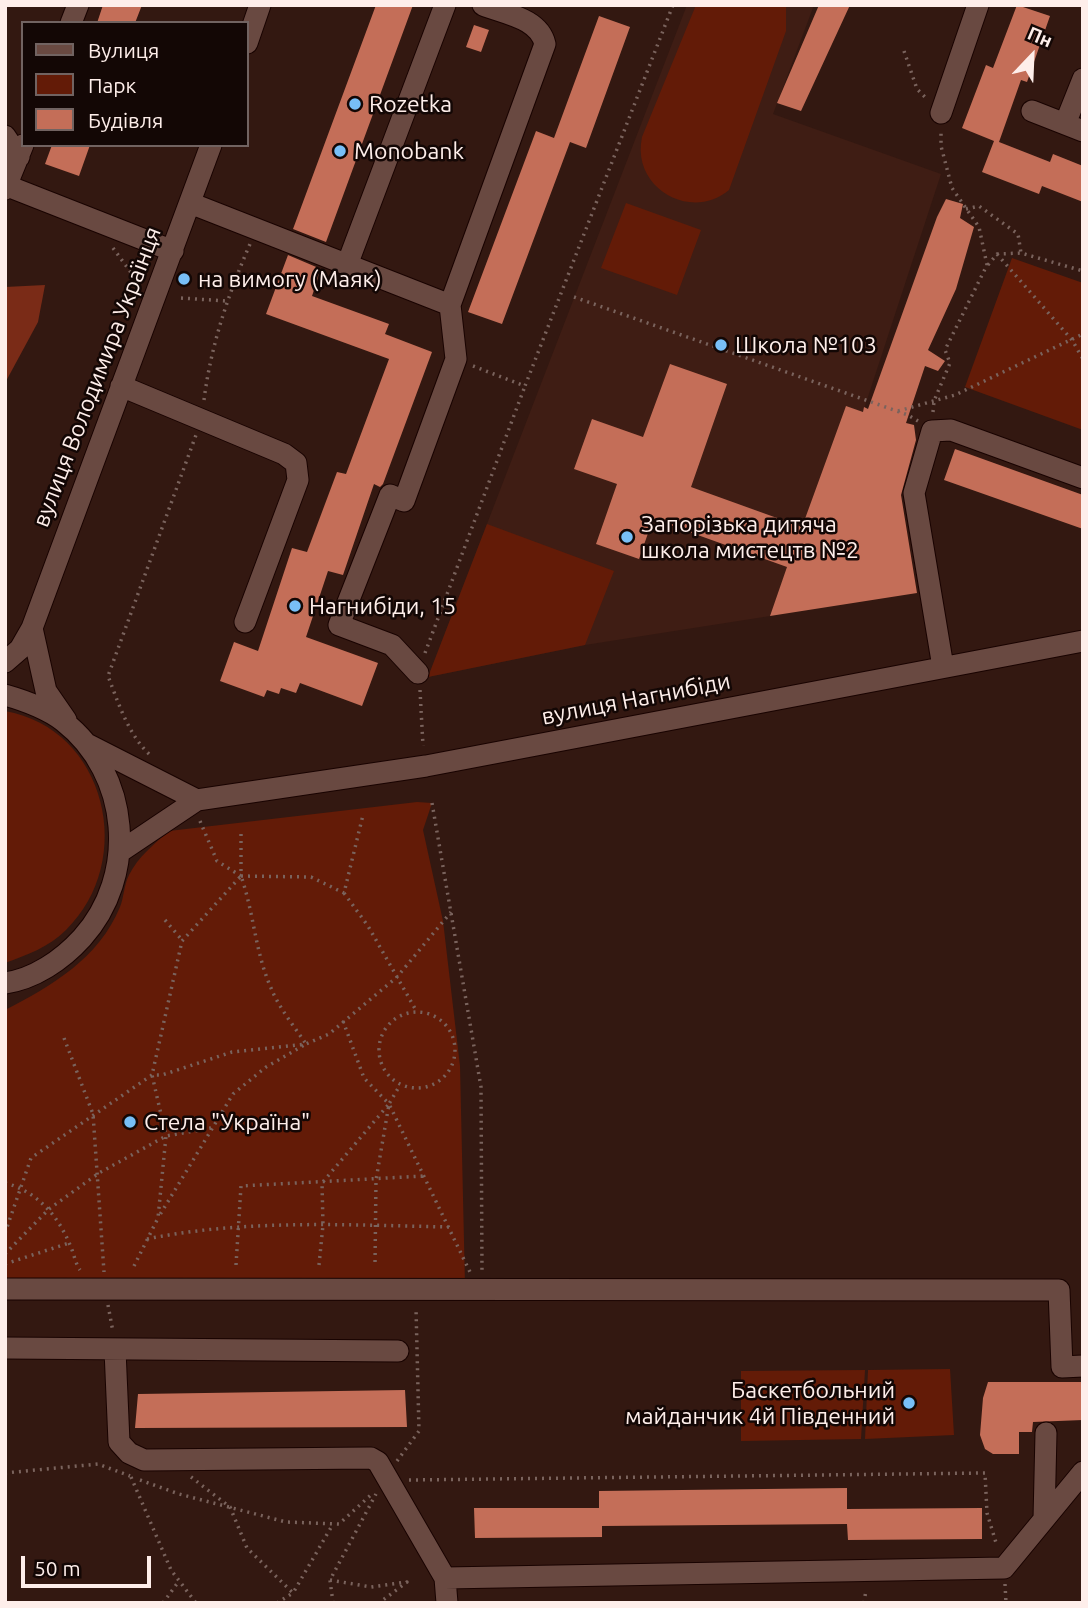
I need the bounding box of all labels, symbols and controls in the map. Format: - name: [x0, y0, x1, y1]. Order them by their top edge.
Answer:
- legend: [21, 21, 248, 147]
- north arrow: [997, 21, 1067, 91]
- text: Пн: [1024, 22, 1056, 52]
- text: Вулиця: [88, 38, 159, 62]
- text: Парк: [88, 73, 136, 97]
- place label: Rozetka: [369, 90, 452, 118]
- marker: Rozetka: [347, 96, 363, 112]
- text: Будівля: [88, 108, 163, 132]
- place label: Monobank: [354, 137, 464, 165]
- marker: Monobank: [332, 143, 348, 159]
- street label: вулиця Володимира Українця: [27, 223, 167, 531]
- place label: на вимогу (Маяк): [198, 265, 382, 293]
- marker: на вимогу (Маяк): [176, 271, 192, 287]
- place label: Школа №103: [735, 331, 877, 359]
- marker: Школа №103: [713, 337, 729, 353]
- place label: Запорізька дитяча школа мистецтв №2: [641, 510, 859, 564]
- marker: Запорізька дитяча школа мистецтв №2: [619, 529, 635, 545]
- place label: Нагнибіди, 15: [309, 592, 456, 620]
- marker: Нагнибіди, 15: [287, 598, 303, 614]
- street label: вулиця Нагнибіди: [539, 667, 733, 731]
- place label: Стела "Україна": [144, 1108, 310, 1136]
- marker: Стела "Україна": [122, 1114, 138, 1130]
- place label: Баскетбольний майданчик 4й Південний: [625, 1376, 895, 1430]
- marker: Баскетбольний майданчик 4й Південний: [901, 1395, 917, 1411]
- scale bar: [24, 1542, 154, 1586]
- text: 50 m: [34, 1556, 81, 1580]

